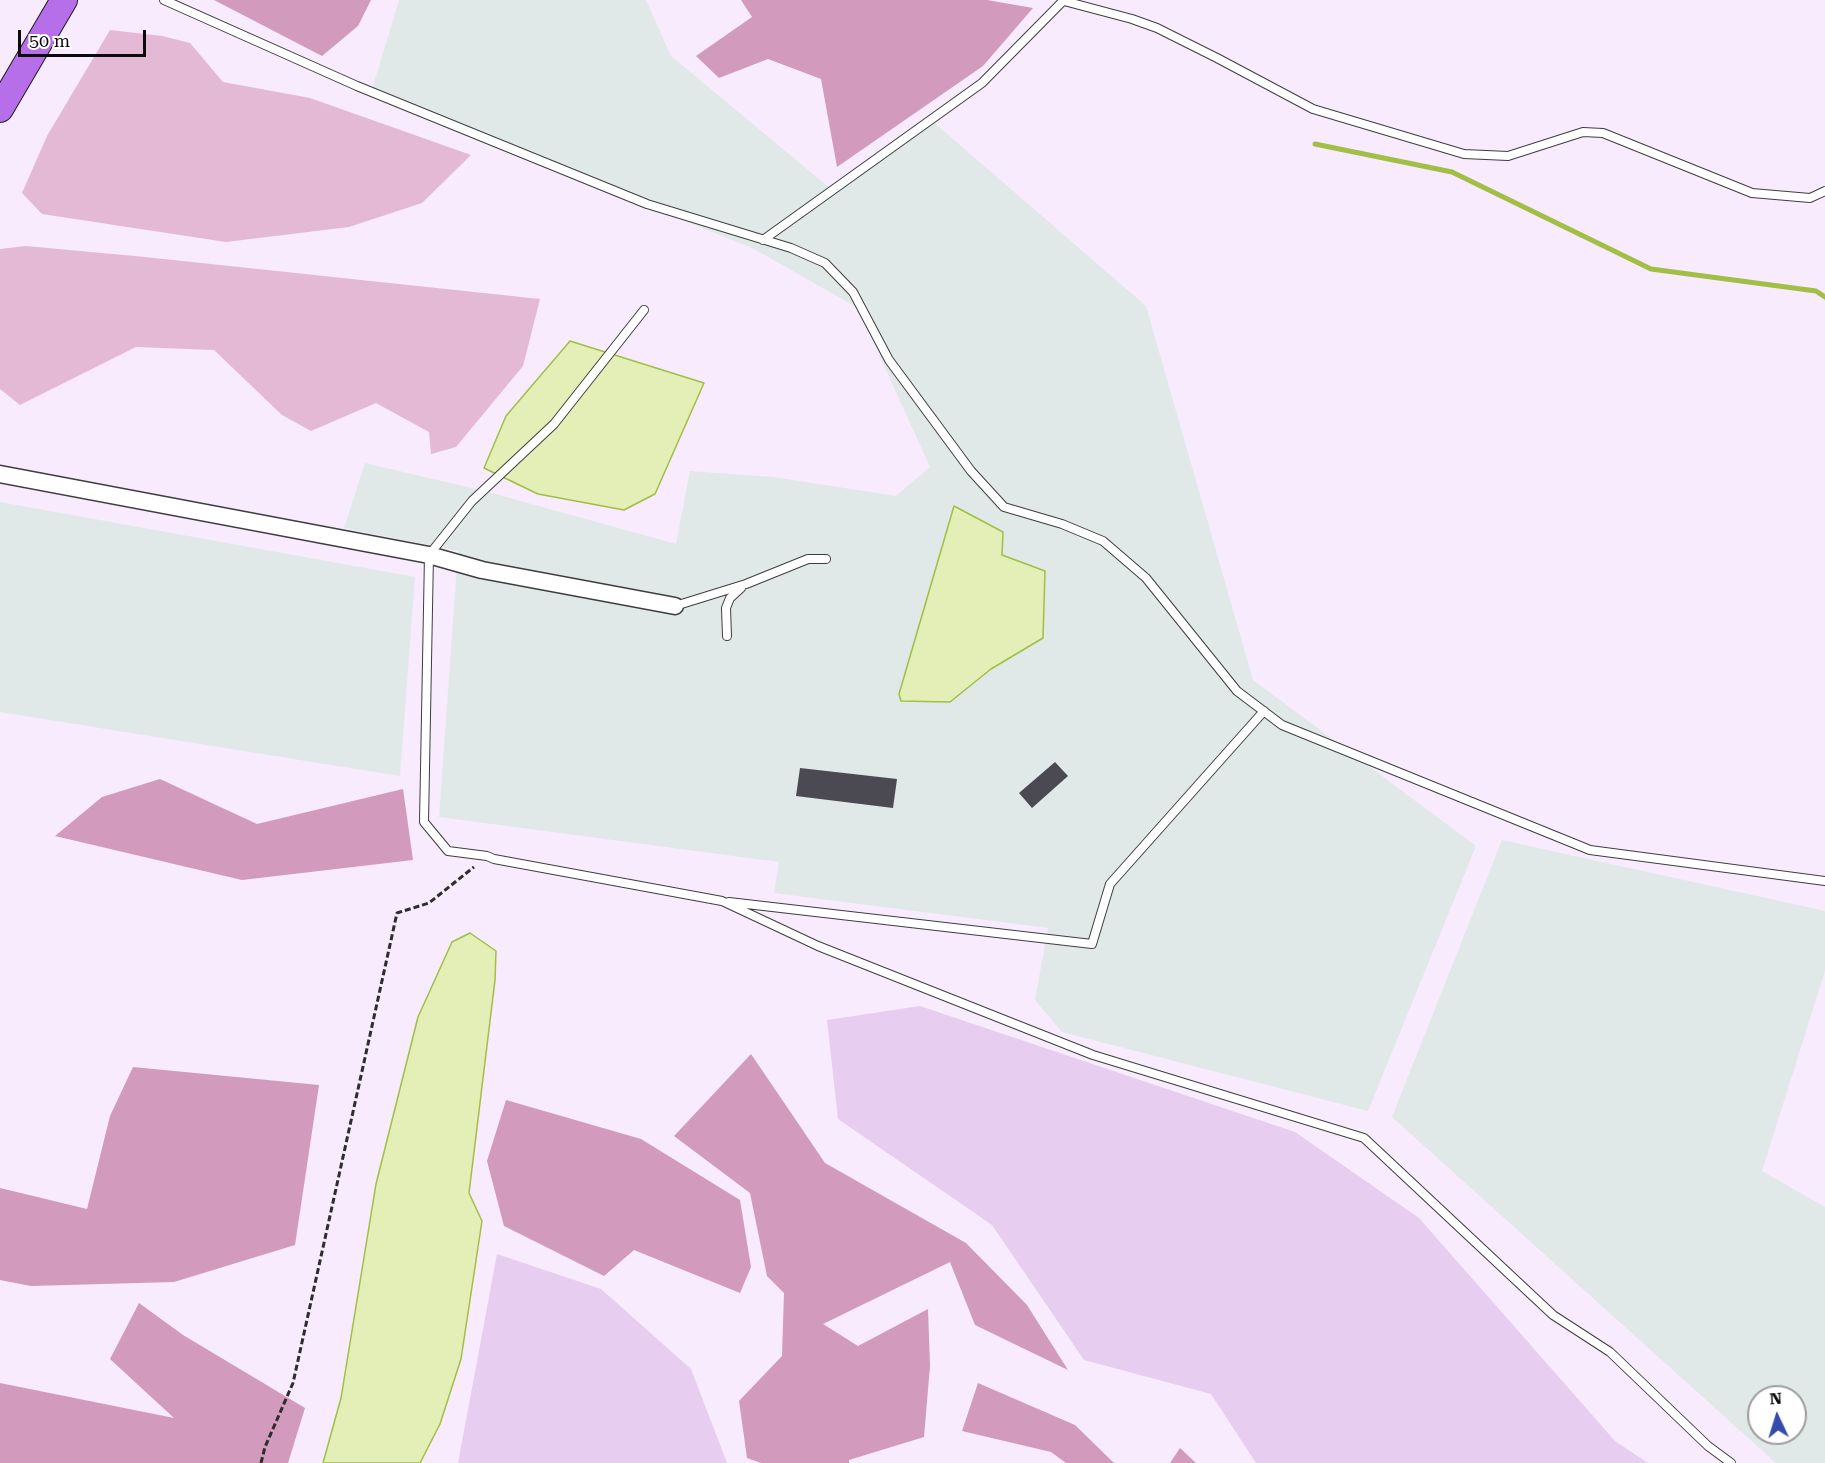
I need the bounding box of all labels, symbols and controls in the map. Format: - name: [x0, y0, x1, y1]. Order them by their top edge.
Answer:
- scale bar: [21, 18, 148, 56]
- text: 50 m: [29, 30, 70, 51]
- north arrow: [1747, 1385, 1807, 1445]
- text: N: [1769, 1389, 1783, 1408]

